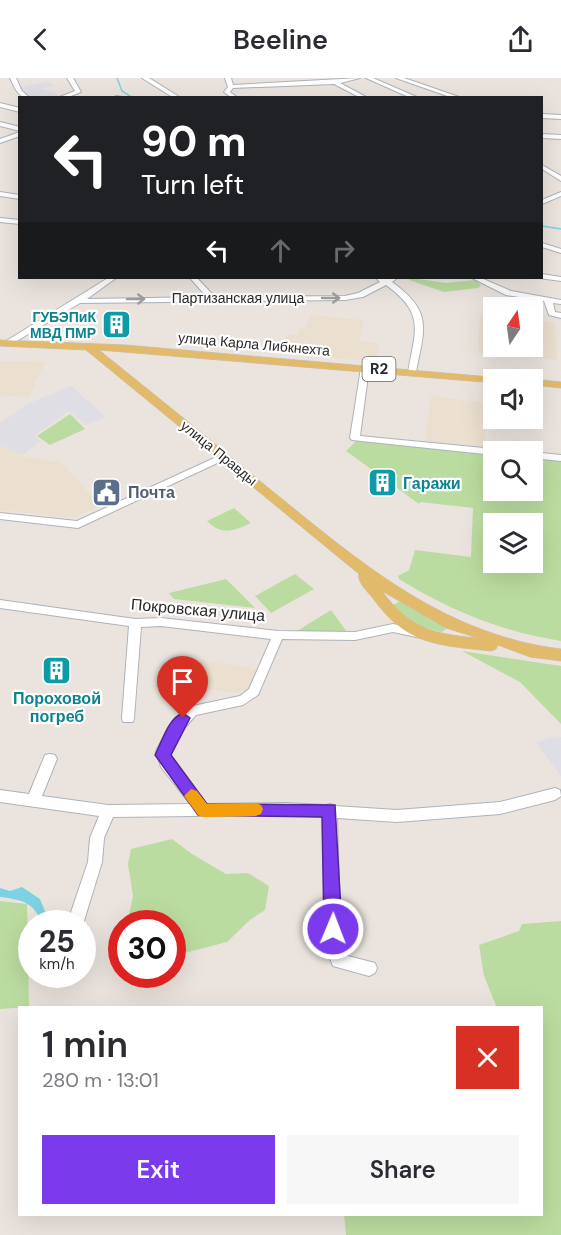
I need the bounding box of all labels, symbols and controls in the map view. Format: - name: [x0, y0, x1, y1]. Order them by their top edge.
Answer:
- text: Beeline: [233, 22, 328, 57]
- icon: back: [24, 23, 57, 56]
- icon: share: [504, 23, 537, 56]
- text: 90 m: [141, 114, 247, 169]
- icon: left: [42, 120, 120, 198]
- text: Turn left: [141, 167, 244, 202]
- icon: left: [201, 234, 234, 267]
- icon: ahead: [264, 234, 297, 267]
- icon: right: [327, 234, 360, 267]
- street label: Партизанская улица: [172, 289, 304, 307]
- one-way arrow: [321, 292, 341, 304]
- one-way arrow: [126, 293, 146, 305]
- north arrow: [483, 297, 543, 357]
- map controls: [483, 297, 543, 573]
- place label: ГУБЭПиК МВД ПМР: [30, 308, 96, 342]
- building icon: ГУБЭПиК МВД ПМР: [101, 309, 133, 341]
- street label: улица Карла Либкнехта: [177, 328, 331, 360]
- road number: R2: [362, 357, 395, 381]
- button: sound: [483, 369, 543, 429]
- street label: улица Правды: [177, 417, 261, 489]
- button: search: [483, 441, 543, 501]
- building icon: Гаражи: [366, 467, 398, 499]
- place label: Гаражи: [403, 473, 461, 494]
- public building icon: Почта: [91, 476, 123, 508]
- place label: Почта: [128, 482, 175, 503]
- button: layers: [483, 513, 543, 573]
- street label: Покровская улица: [130, 594, 266, 626]
- building icon: Пороховой погреб: [41, 654, 73, 686]
- pin: [157, 656, 208, 718]
- icon: arrive: [166, 665, 199, 698]
- place label: Пороховой погреб: [13, 688, 101, 727]
- position arrow: [301, 897, 365, 961]
- speed limit sign: 30: [108, 910, 186, 988]
- text: 25: [39, 922, 75, 961]
- text: km/h: [39, 954, 75, 974]
- text: 1 min: [42, 1021, 128, 1068]
- button: close: [456, 1026, 519, 1089]
- text: 280 m · 13:01: [42, 1067, 159, 1093]
- button: Exit: [42, 1135, 275, 1204]
- button: Share: [287, 1135, 519, 1204]

